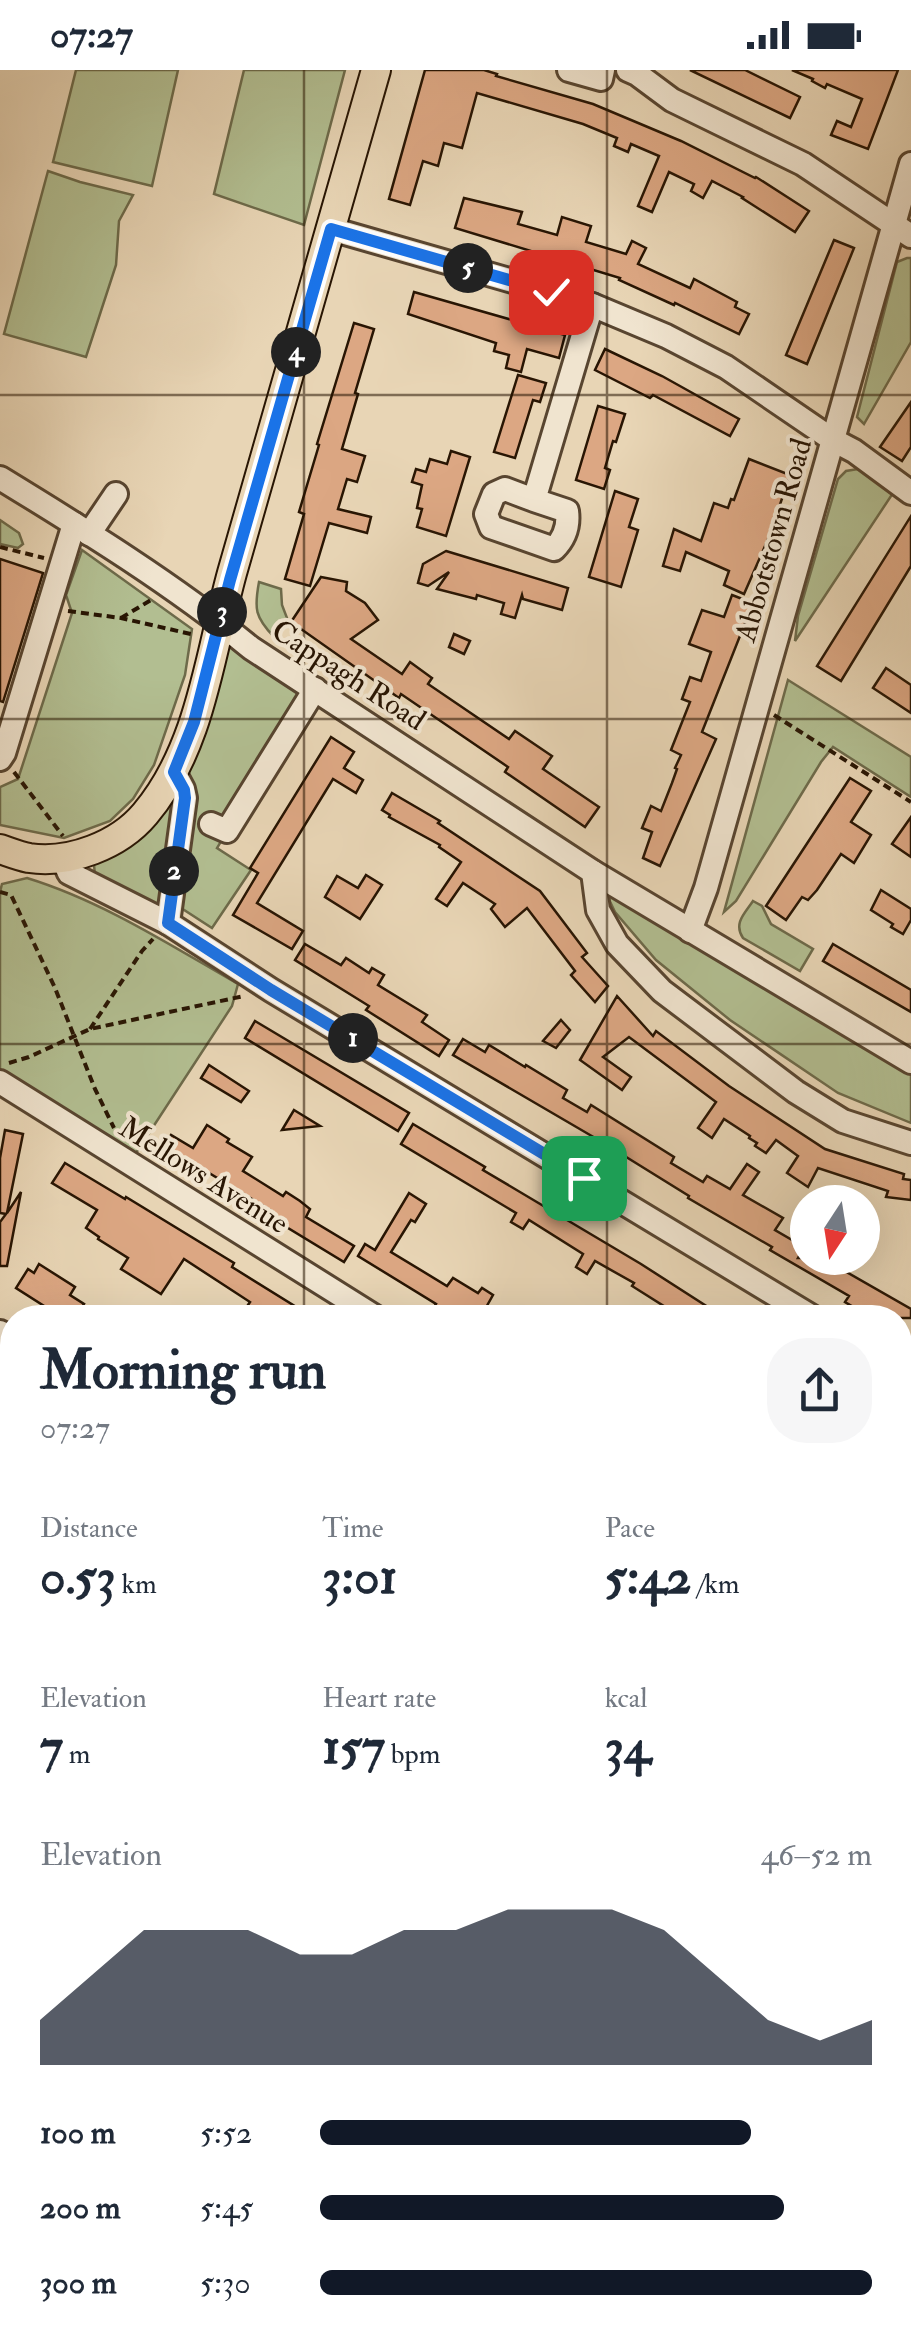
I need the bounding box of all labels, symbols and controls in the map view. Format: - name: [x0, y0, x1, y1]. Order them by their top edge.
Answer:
- text: 07:27: [50, 11, 133, 59]
- pin: 5: [443, 243, 493, 293]
- text: 5: [462, 250, 474, 285]
- pin: [509, 250, 594, 335]
- icon: check: [524, 265, 579, 320]
- pin: 4: [271, 327, 321, 377]
- text: 4: [288, 334, 304, 369]
- street label: Abbotstown Road: [727, 434, 820, 647]
- pin: 3: [197, 587, 247, 637]
- text: 3: [217, 594, 227, 629]
- street label: Cappagh Road: [265, 612, 433, 739]
- pin: 2: [149, 846, 199, 896]
- text: 2: [167, 853, 181, 888]
- pin: 1: [328, 1013, 378, 1063]
- text: 1: [348, 1020, 358, 1055]
- street label: Mellows Avenue: [112, 1109, 295, 1242]
- pin: [542, 1136, 627, 1221]
- icon: arrive: [557, 1151, 612, 1206]
- north arrow: [790, 1185, 880, 1275]
- map controls: [790, 1185, 880, 1275]
- text: Morning run: [40, 1336, 326, 1405]
- button: share: [767, 1338, 872, 1443]
- text: 07:27: [40, 1408, 110, 1448]
- text: Distance: [40, 1511, 138, 1546]
- text: Time: [322, 1511, 384, 1546]
- text: Pace: [605, 1511, 655, 1546]
- text: 0.53: [40, 1546, 116, 1609]
- text: 3:01: [322, 1546, 397, 1609]
- text: 5:42: [605, 1546, 691, 1609]
- text: km: [116, 1567, 157, 1602]
- text: /km: [691, 1567, 740, 1602]
- text: Elevation: [40, 1681, 147, 1716]
- text: Heart rate: [322, 1681, 436, 1716]
- text: kcal: [605, 1681, 648, 1716]
- text: 7: [40, 1716, 63, 1779]
- text: 157: [322, 1716, 385, 1779]
- text: 34: [605, 1716, 651, 1779]
- text: m: [63, 1737, 91, 1772]
- text: bpm: [385, 1737, 440, 1772]
- text: Elevation: [40, 1835, 162, 1875]
- text: 46–52 m: [761, 1835, 872, 1875]
- text: 100 m: [40, 2113, 116, 2153]
- text: 5:52: [200, 2113, 252, 2153]
- text: 200 m: [40, 2188, 121, 2228]
- text: 5:45: [200, 2188, 253, 2228]
- text: 300 m: [40, 2263, 117, 2303]
- text: 5:30: [200, 2263, 251, 2303]

